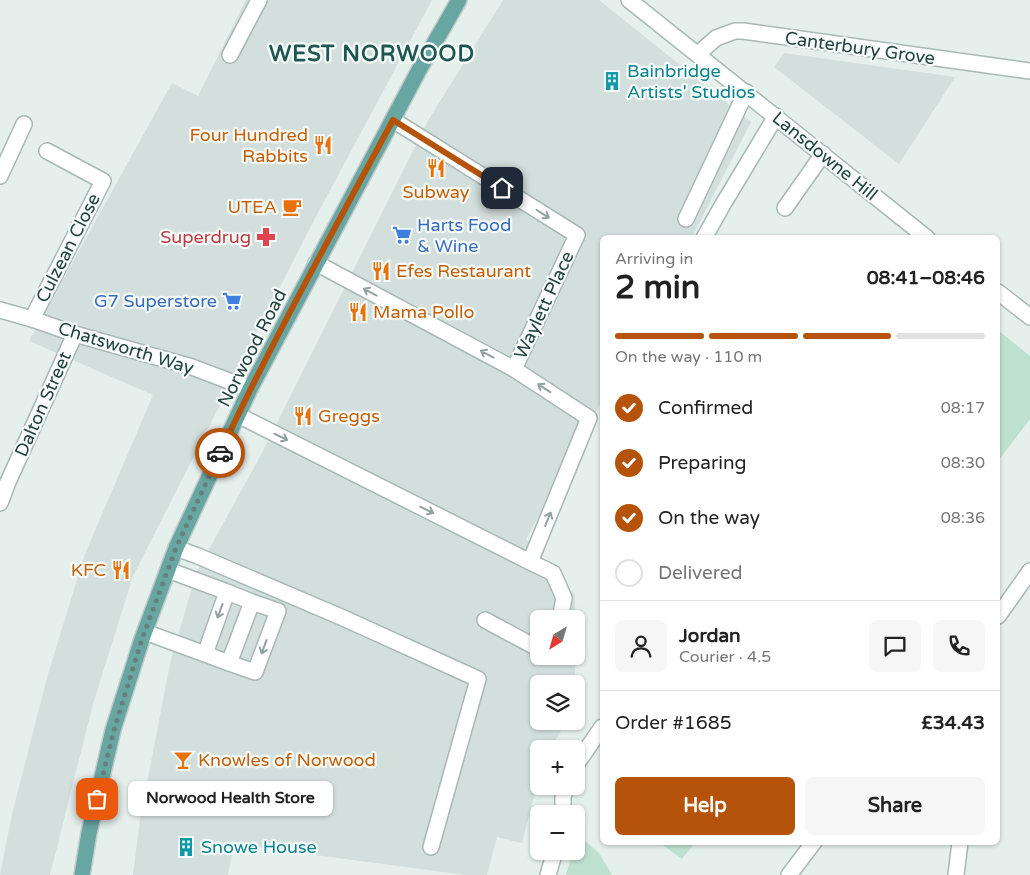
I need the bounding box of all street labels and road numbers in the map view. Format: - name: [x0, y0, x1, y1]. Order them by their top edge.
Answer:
- street label: Canterbury Grove: [783, 27, 937, 69]
- street label: Lansdowne Hill: [768, 107, 882, 205]
- street label: Culzean Close: [31, 190, 105, 306]
- street label: Waylett Place: [509, 248, 579, 362]
- street label: Norwood Road: [213, 285, 291, 411]
- street label: Chatsworth Way: [56, 317, 197, 379]
- street label: Dalton Street: [10, 348, 76, 460]

